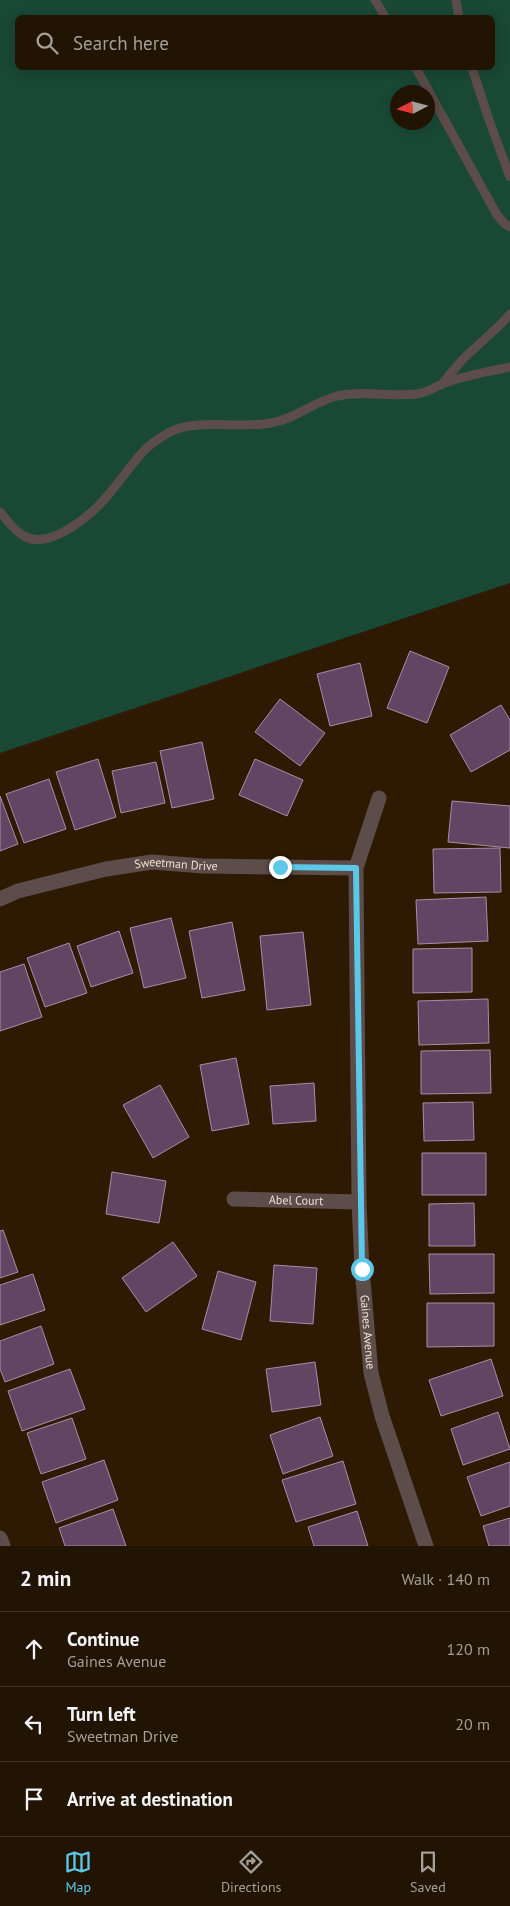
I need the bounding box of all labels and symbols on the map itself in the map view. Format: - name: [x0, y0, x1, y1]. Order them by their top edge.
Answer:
- north arrow: [390, 85, 435, 130]
- street label: Sweetman Drive: [133, 854, 218, 873]
- route end: [269, 856, 292, 879]
- street label: Abel Court: [269, 1192, 323, 1208]
- route start: [351, 1258, 374, 1281]
- street label: Gaines Avenue: [357, 1294, 379, 1370]

